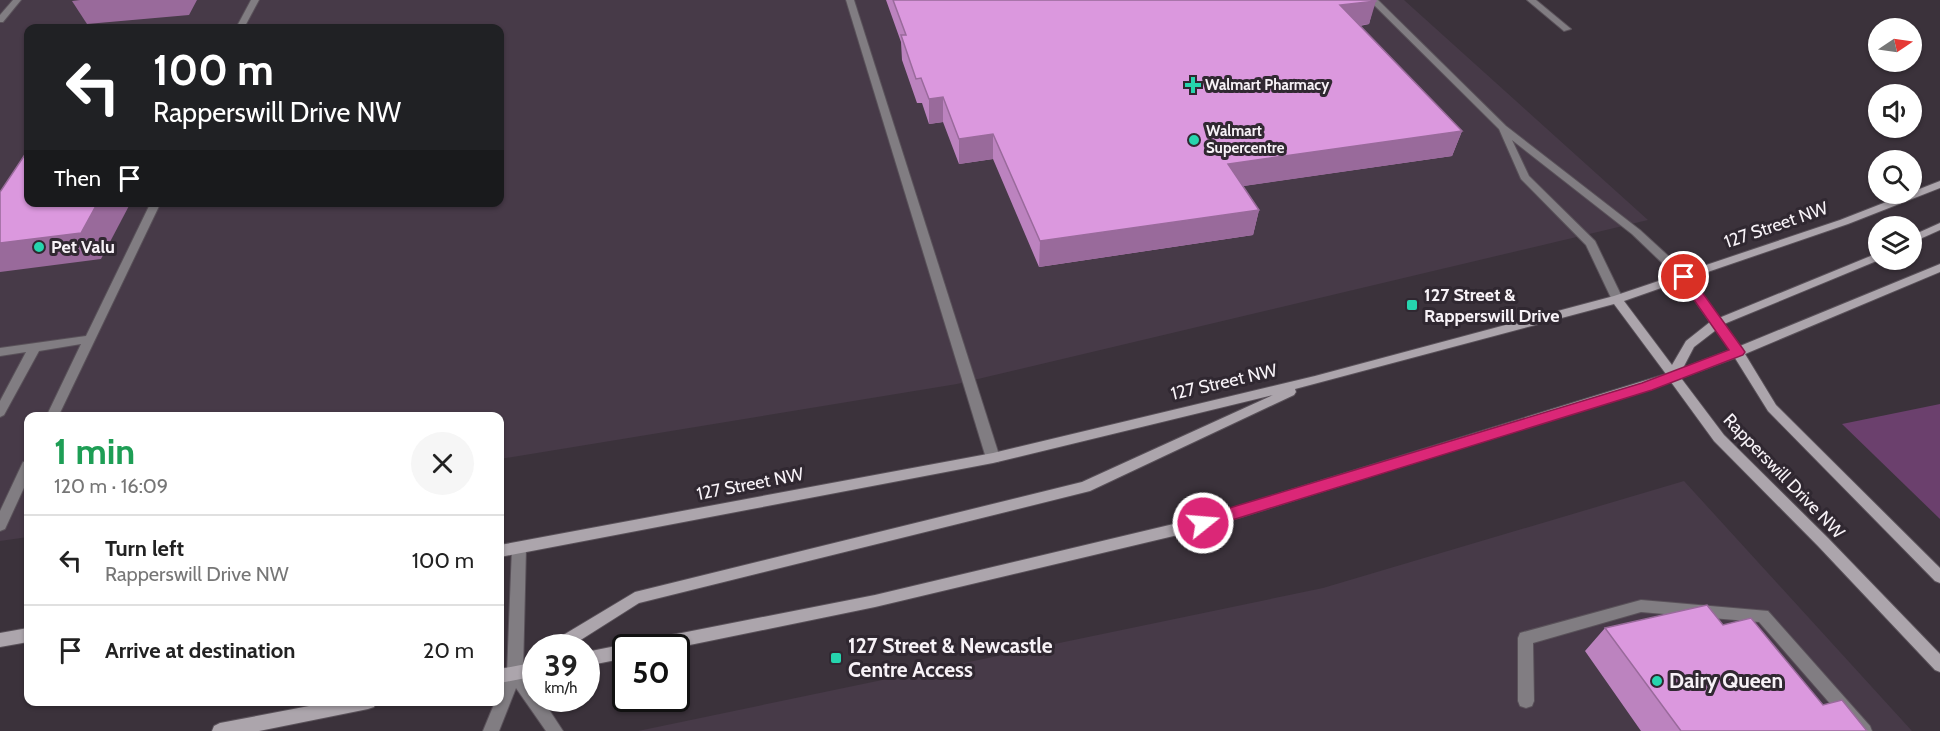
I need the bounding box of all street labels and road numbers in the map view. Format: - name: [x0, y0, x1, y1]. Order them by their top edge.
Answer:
- street label: 127 Street NW: [1721, 197, 1831, 253]
- street label: 127 Street NW: [1169, 359, 1279, 405]
- street label: Rapperswill Drive NW: [1719, 409, 1849, 543]
- street label: 127 Street NW: [695, 463, 805, 505]

